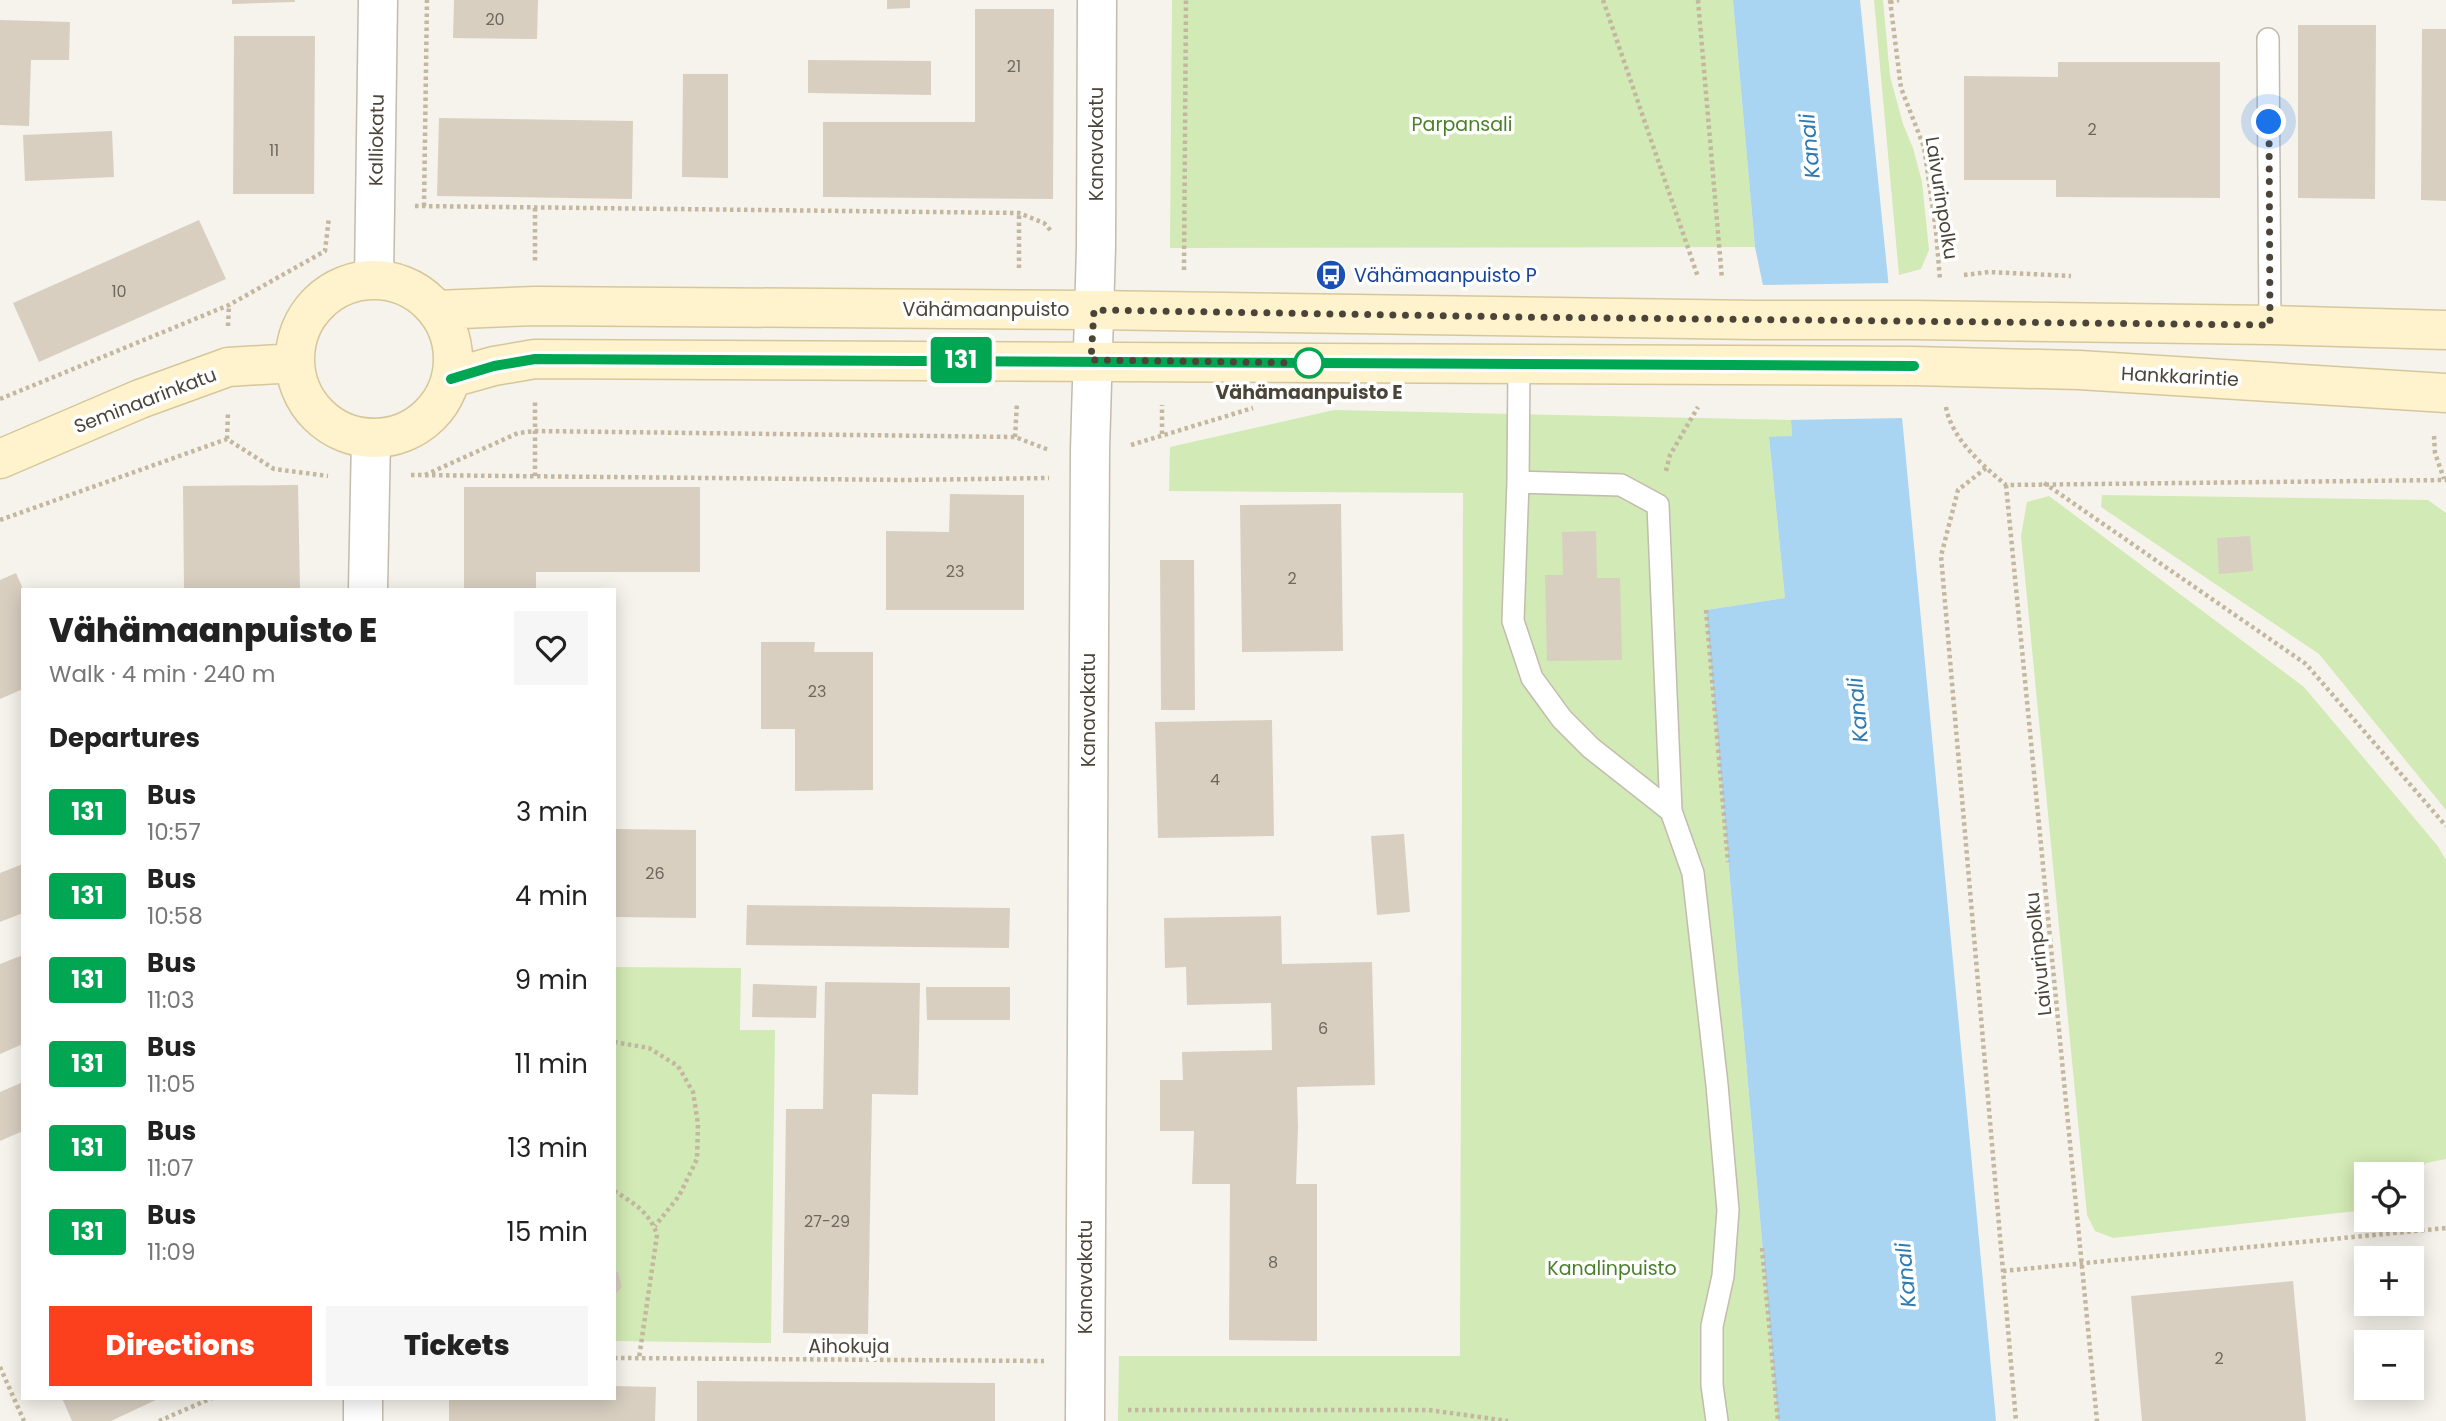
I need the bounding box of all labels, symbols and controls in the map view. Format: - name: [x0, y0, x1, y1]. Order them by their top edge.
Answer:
- house number: 20: [485, 8, 505, 31]
- house number: 21: [1007, 55, 1021, 78]
- street label: Kanavakatu: [1083, 87, 1110, 201]
- street label: Kalliokatu: [362, 94, 391, 186]
- your location: [2251, 104, 2286, 139]
- park label: Parpansali: [1412, 111, 1512, 138]
- water label: Kanali: [1792, 112, 1827, 180]
- house number: 2: [2087, 118, 2097, 141]
- street label: Laivurinpolku: [1918, 135, 1965, 261]
- house number: 11: [269, 139, 279, 162]
- bus stop icon: Vähämaanpuisto P: [1314, 258, 1348, 292]
- place label: Vähämaanpuisto P: [1354, 262, 1537, 289]
- house number: 10: [111, 280, 127, 303]
- street label: Vähämaanpuisto: [903, 296, 1069, 323]
- line badge: 131: [921, 337, 1001, 383]
- text: 131: [945, 343, 977, 376]
- marker: Vähämaanpuisto E: [1294, 348, 1324, 378]
- street label: Hankkarintie: [2120, 360, 2240, 393]
- street label: Seminaarinkatu: [70, 361, 220, 440]
- place label: Vähämaanpuisto E: [1215, 379, 1403, 406]
- house number: 23: [946, 560, 964, 583]
- house number: 2: [1287, 567, 1297, 590]
- text: Vähämaanpuisto E: [49, 607, 377, 654]
- button: heart: [514, 611, 588, 685]
- street label: Kanavakatu: [1075, 653, 1102, 767]
- text: Walk · 4 min · 240 m: [49, 658, 275, 690]
- water label: Kanali: [1840, 676, 1875, 744]
- house number: 23: [808, 680, 826, 703]
- text: Departures: [49, 720, 200, 756]
- house number: 4: [1210, 768, 1220, 791]
- text: Bus: [147, 777, 196, 813]
- text: 3 min: [516, 794, 588, 830]
- text: 131: [71, 795, 104, 828]
- text: 10:57: [147, 816, 201, 848]
- text: Bus: [147, 861, 196, 897]
- house number: 26: [645, 862, 665, 885]
- text: 4 min: [515, 878, 588, 914]
- text: 131: [71, 879, 104, 912]
- street label: Laivurinpolku: [2019, 891, 2058, 1017]
- text: 10:58: [147, 900, 203, 932]
- text: Bus: [147, 945, 196, 981]
- text: 9 min: [515, 962, 588, 998]
- text: 131: [71, 963, 104, 996]
- text: 11:03: [147, 984, 195, 1016]
- house number: 6: [1318, 1017, 1328, 1040]
- text: Bus: [147, 1029, 196, 1065]
- text: 11 min: [515, 1046, 588, 1082]
- text: 131: [71, 1047, 104, 1080]
- text: 11:05: [147, 1068, 196, 1100]
- text: Bus: [147, 1113, 196, 1149]
- text: 13 min: [508, 1130, 588, 1166]
- text: 131: [71, 1131, 104, 1164]
- text: 11:07: [147, 1152, 194, 1184]
- map controls: [2354, 1162, 2424, 1400]
- button: locate: [2354, 1162, 2424, 1232]
- text: Bus: [147, 1197, 196, 1233]
- house number: 27-29: [804, 1210, 850, 1233]
- text: 15 min: [507, 1214, 588, 1250]
- text: 131: [71, 1215, 104, 1248]
- street label: Kanavakatu: [1072, 1220, 1099, 1334]
- text: 11:09: [147, 1236, 196, 1268]
- water label: Kanali: [1888, 1241, 1923, 1309]
- button: +: [2354, 1246, 2424, 1316]
- house number: 8: [1268, 1251, 1278, 1274]
- park label: Kanalinpuisto: [1547, 1255, 1677, 1282]
- button: Directions: [49, 1306, 312, 1386]
- button: Tickets: [326, 1306, 588, 1386]
- button: −: [2354, 1330, 2424, 1400]
- street label: Aihokuja: [808, 1333, 890, 1360]
- house number: 2: [2214, 1347, 2224, 1370]

